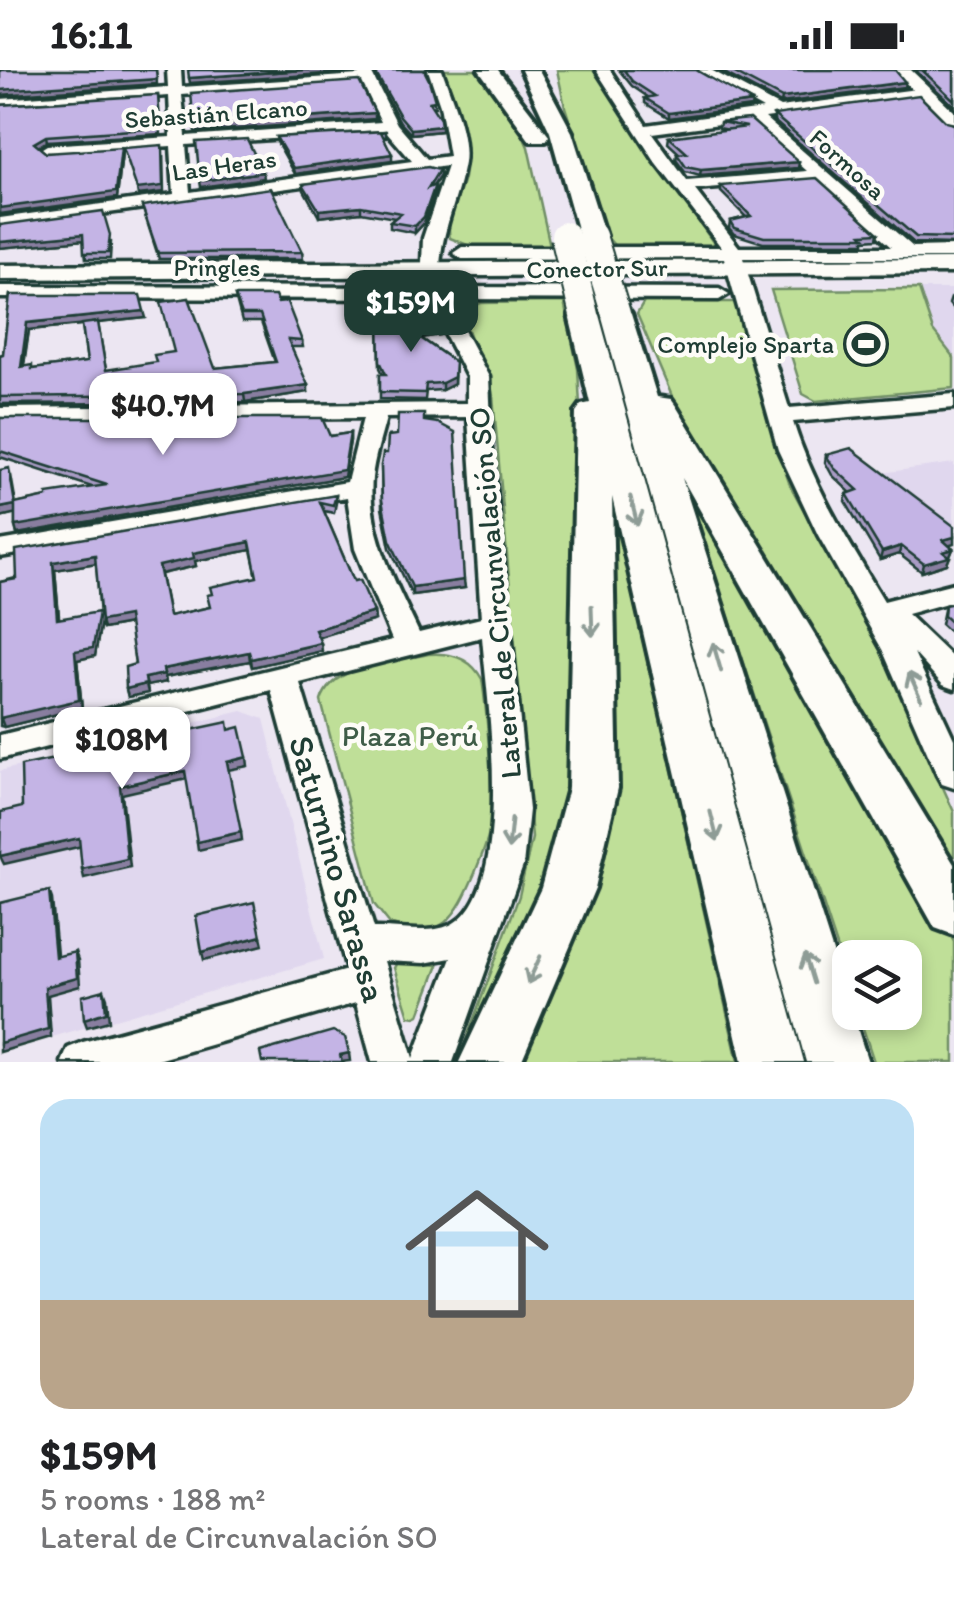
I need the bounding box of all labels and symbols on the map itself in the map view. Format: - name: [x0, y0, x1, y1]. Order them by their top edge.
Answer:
- street label: Sebastián Elcano: [123, 92, 309, 134]
- street label: Formosa: [804, 122, 892, 206]
- street label: Las Heras: [170, 143, 278, 187]
- street label: Pringles: [174, 252, 260, 282]
- street label: Conector Sur: [526, 252, 668, 284]
- pin: $159M: [341, 270, 481, 355]
- sports icon: Complejo Sparta: [843, 321, 889, 367]
- place label: Complejo Sparta: [657, 329, 834, 359]
- pin: $40.7M: [82, 373, 244, 458]
- street label: Lateral de Circunvalación SO: [460, 406, 529, 780]
- one-way arrow: [626, 495, 645, 526]
- one-way arrow: [583, 604, 602, 636]
- one-way arrow: [707, 642, 725, 673]
- one-way arrow: [904, 672, 923, 702]
- pin: $108M: [52, 707, 192, 792]
- park label: Plaza Perú: [342, 717, 478, 754]
- street label: Saturnino Sarassa: [280, 731, 396, 1007]
- one-way arrow: [705, 810, 724, 841]
- one-way arrow: [500, 818, 519, 850]
- one-way arrow: [799, 953, 817, 985]
- one-way arrow: [523, 955, 542, 985]

